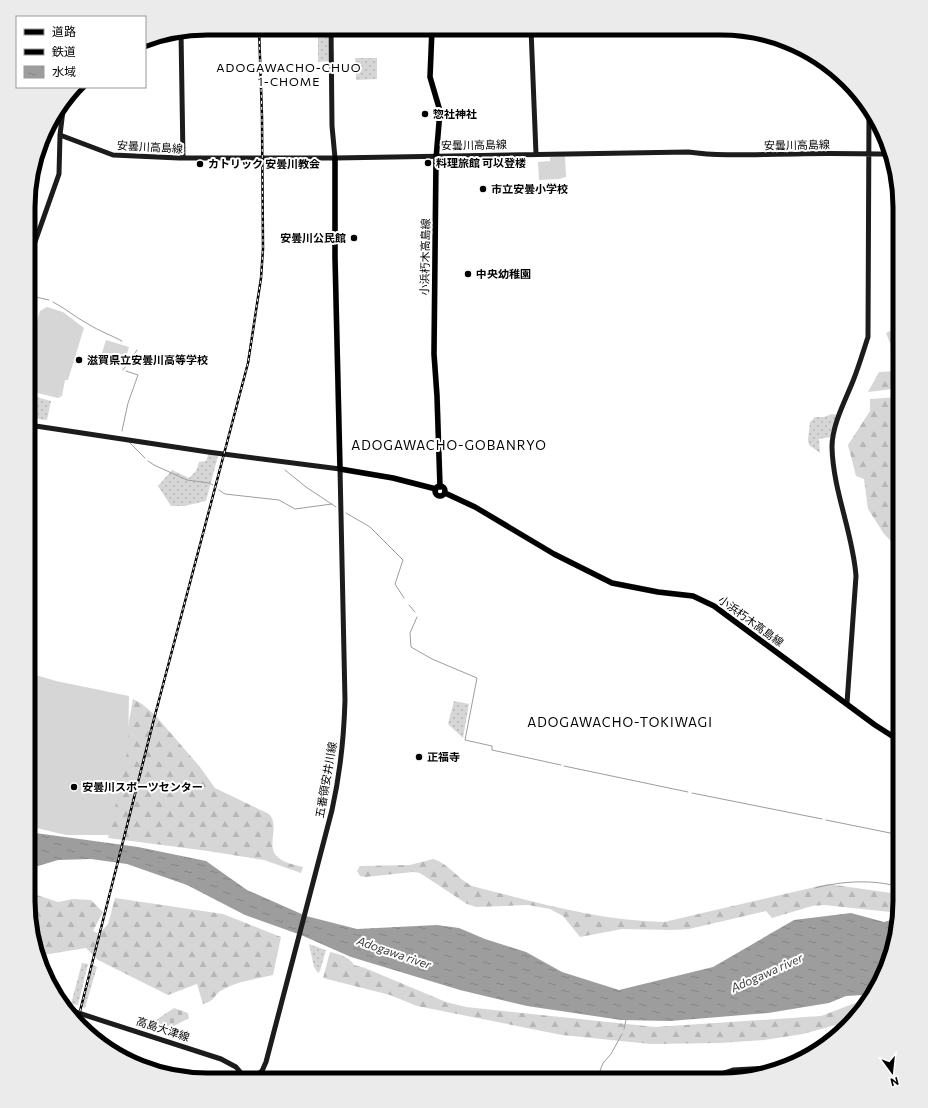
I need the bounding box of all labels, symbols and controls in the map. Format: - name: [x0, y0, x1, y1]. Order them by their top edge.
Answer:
- legend: [16, 16, 146, 88]
- text: 道路: [52, 24, 76, 38]
- text: 鉄道: [52, 44, 76, 58]
- district label: ADOGAWACHO-CHUO 1-CHOME: [216, 60, 362, 88]
- text: 水域: [52, 64, 76, 78]
- place label: 惣社神社: [433, 107, 477, 120]
- marker: 惣社神社: [420, 109, 430, 119]
- street label: 安曇川高島線: [441, 137, 507, 152]
- street label: 安曇川高島線: [764, 137, 830, 152]
- street label: 安曇川高島線: [117, 138, 183, 155]
- place label: 料理旅館 可以登楼: [436, 156, 526, 169]
- place label: カトリック 安曇川教会: [208, 157, 320, 170]
- marker: 料理旅館 可以登楼: [423, 158, 433, 168]
- marker: カトリック 安曇川教会: [195, 159, 205, 169]
- place label: 市立安曇小学校: [491, 182, 568, 195]
- marker: 市立安曇小学校: [478, 184, 488, 194]
- street label: 小浜朽木高島線: [417, 218, 432, 296]
- place label: 安曇川公民館: [280, 231, 346, 244]
- marker: 安曇川公民館: [349, 233, 359, 243]
- place label: 中央幼稚園: [476, 267, 531, 280]
- marker: 中央幼稚園: [463, 269, 473, 279]
- place label: 滋賀県立安曇川高等学校: [87, 353, 208, 366]
- marker: 滋賀県立安曇川高等学校: [74, 355, 84, 365]
- district label: ADOGAWACHO-GOBANRYO: [351, 437, 547, 453]
- street label: 小浜朽木高島線: [716, 593, 786, 648]
- district label: ADOGAWACHO-TOKIWAGI: [527, 714, 713, 730]
- street label: 五番領安井川線: [312, 741, 339, 819]
- place label: 正福寺: [427, 750, 460, 763]
- marker: 正福寺: [414, 752, 424, 762]
- place label: 安曇川スポーツセンター: [82, 780, 203, 793]
- marker: 安曇川スポーツセンター: [69, 782, 79, 792]
- water label: Adogawa river: [354, 933, 434, 972]
- water label: Adogawa river: [727, 949, 806, 995]
- street label: 高島大津線: [135, 1014, 191, 1043]
- north arrow: [872, 1052, 912, 1092]
- text: N: [889, 1075, 900, 1089]

